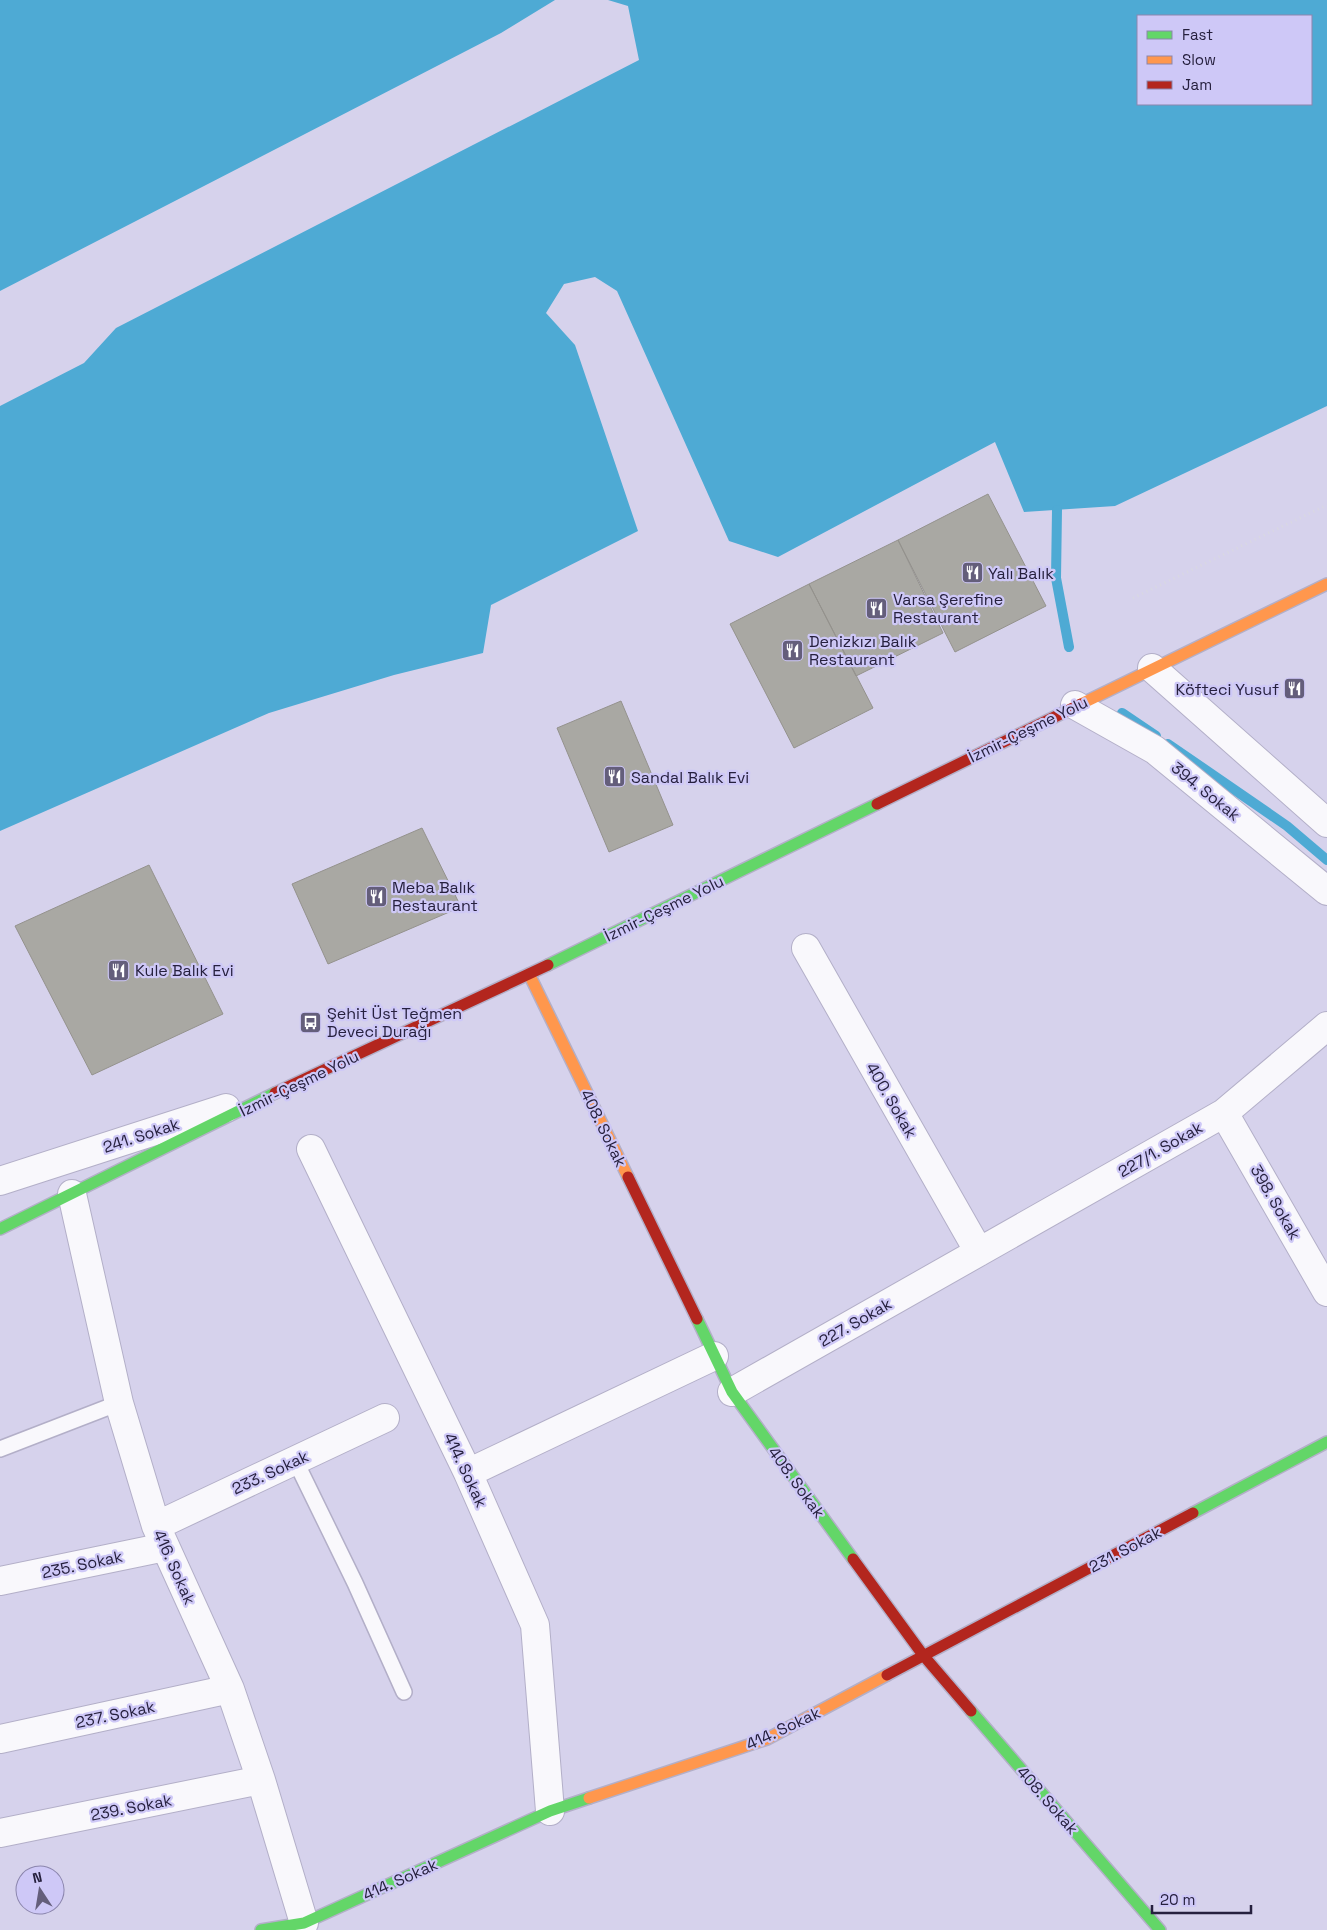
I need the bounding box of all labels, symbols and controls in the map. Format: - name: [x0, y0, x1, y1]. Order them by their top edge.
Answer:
- legend: [1137, 15, 1312, 105]
- text: Fast: [1182, 25, 1213, 44]
- text: Slow: [1182, 50, 1216, 69]
- text: Jam: [1182, 75, 1212, 94]
- restaurant icon: Yalı Balık: [960, 561, 984, 585]
- place label: Yalı Balık: [988, 563, 1054, 584]
- place label: Varsa Şerefine Restaurant: [893, 589, 1003, 628]
- restaurant icon: Varsa Şerefine Restaurant: [865, 596, 889, 620]
- place label: Denizkızı Balık Restaurant: [809, 631, 917, 670]
- restaurant icon: Denizkızı Balık Restaurant: [781, 638, 805, 662]
- restaurant icon: Köfteci Yusuf: [1283, 677, 1307, 701]
- place label: Köfteci Yusuf: [1176, 679, 1279, 700]
- street label: İzmir-Çeşme Yolu: [965, 691, 1091, 767]
- street label: 394. Sokak: [1167, 757, 1245, 826]
- restaurant icon: Sandal Balık Evi: [603, 765, 627, 789]
- place label: Sandal Balık Evi: [631, 767, 749, 788]
- street label: İzmir-Çeşme Yolu: [601, 870, 727, 946]
- place label: Meba Balık Restaurant: [392, 877, 478, 916]
- restaurant icon: Meba Balık Restaurant: [364, 884, 388, 908]
- restaurant icon: Kule Balık Evi: [107, 958, 131, 982]
- place label: Kule Balık Evi: [135, 960, 234, 981]
- place label: Şehit Üst Teğmen Deveci Durağı: [327, 1003, 462, 1042]
- bus stop icon: Şehit Üst Teğmen Deveci Durağı: [299, 1010, 323, 1034]
- street label: İzmir-Çeşme Yolu: [236, 1045, 362, 1121]
- street label: 400. Sokak: [862, 1059, 922, 1142]
- street label: 408. Sokak: [576, 1086, 632, 1171]
- street label: 241. Sokak: [100, 1113, 182, 1158]
- street label: 227/1. Sokak: [1114, 1117, 1207, 1182]
- street label: 398. Sokak: [1246, 1161, 1306, 1244]
- street label: 227. Sokak: [815, 1293, 896, 1352]
- street label: 414. Sokak: [439, 1430, 492, 1511]
- street label: 408. Sokak: [763, 1442, 830, 1523]
- street label: 233. Sokak: [228, 1445, 312, 1499]
- street label: 231. Sokak: [1085, 1521, 1166, 1577]
- street label: 416. Sokak: [149, 1527, 200, 1608]
- street label: 235. Sokak: [40, 1546, 125, 1583]
- street label: 237. Sokak: [73, 1696, 157, 1733]
- street label: 414. Sokak: [743, 1702, 824, 1755]
- street label: 408. Sokak: [1012, 1762, 1083, 1839]
- street label: 239. Sokak: [89, 1789, 174, 1826]
- street label: 414. Sokak: [359, 1853, 441, 1905]
- north arrow: [15, 1865, 65, 1915]
- text: N: [31, 1868, 44, 1887]
- scale bar: [1152, 1882, 1251, 1914]
- text: 20 m: [1160, 1890, 1195, 1909]

